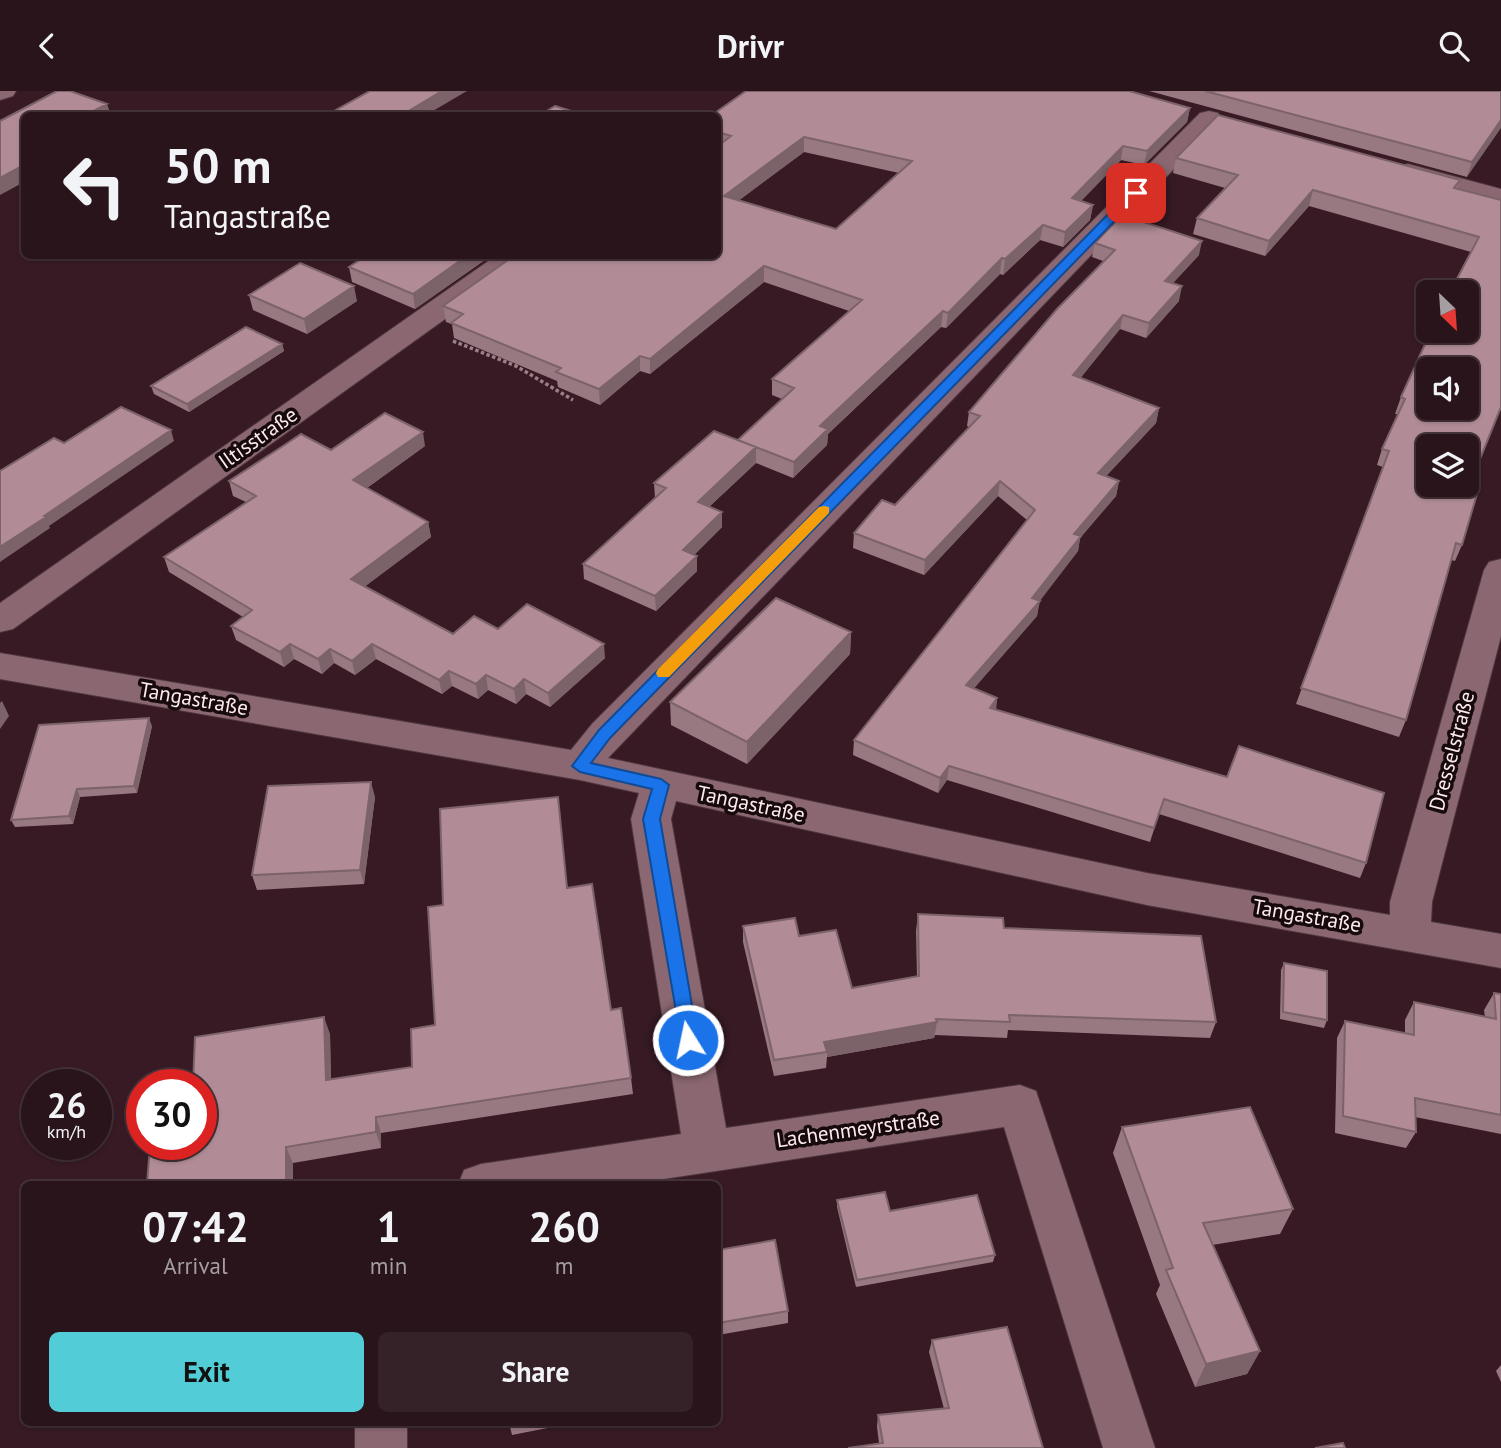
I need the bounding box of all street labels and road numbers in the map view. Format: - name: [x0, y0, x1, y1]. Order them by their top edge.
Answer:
- street label: Iltisstraße: [213, 401, 303, 475]
- street label: Tangastraße: [138, 676, 250, 721]
- street label: Dresselstraße: [1423, 688, 1480, 814]
- street label: Tangastraße: [695, 779, 808, 828]
- street label: Tangastraße: [1251, 893, 1363, 938]
- street label: Lachenmeyrstraße: [774, 1104, 941, 1153]

